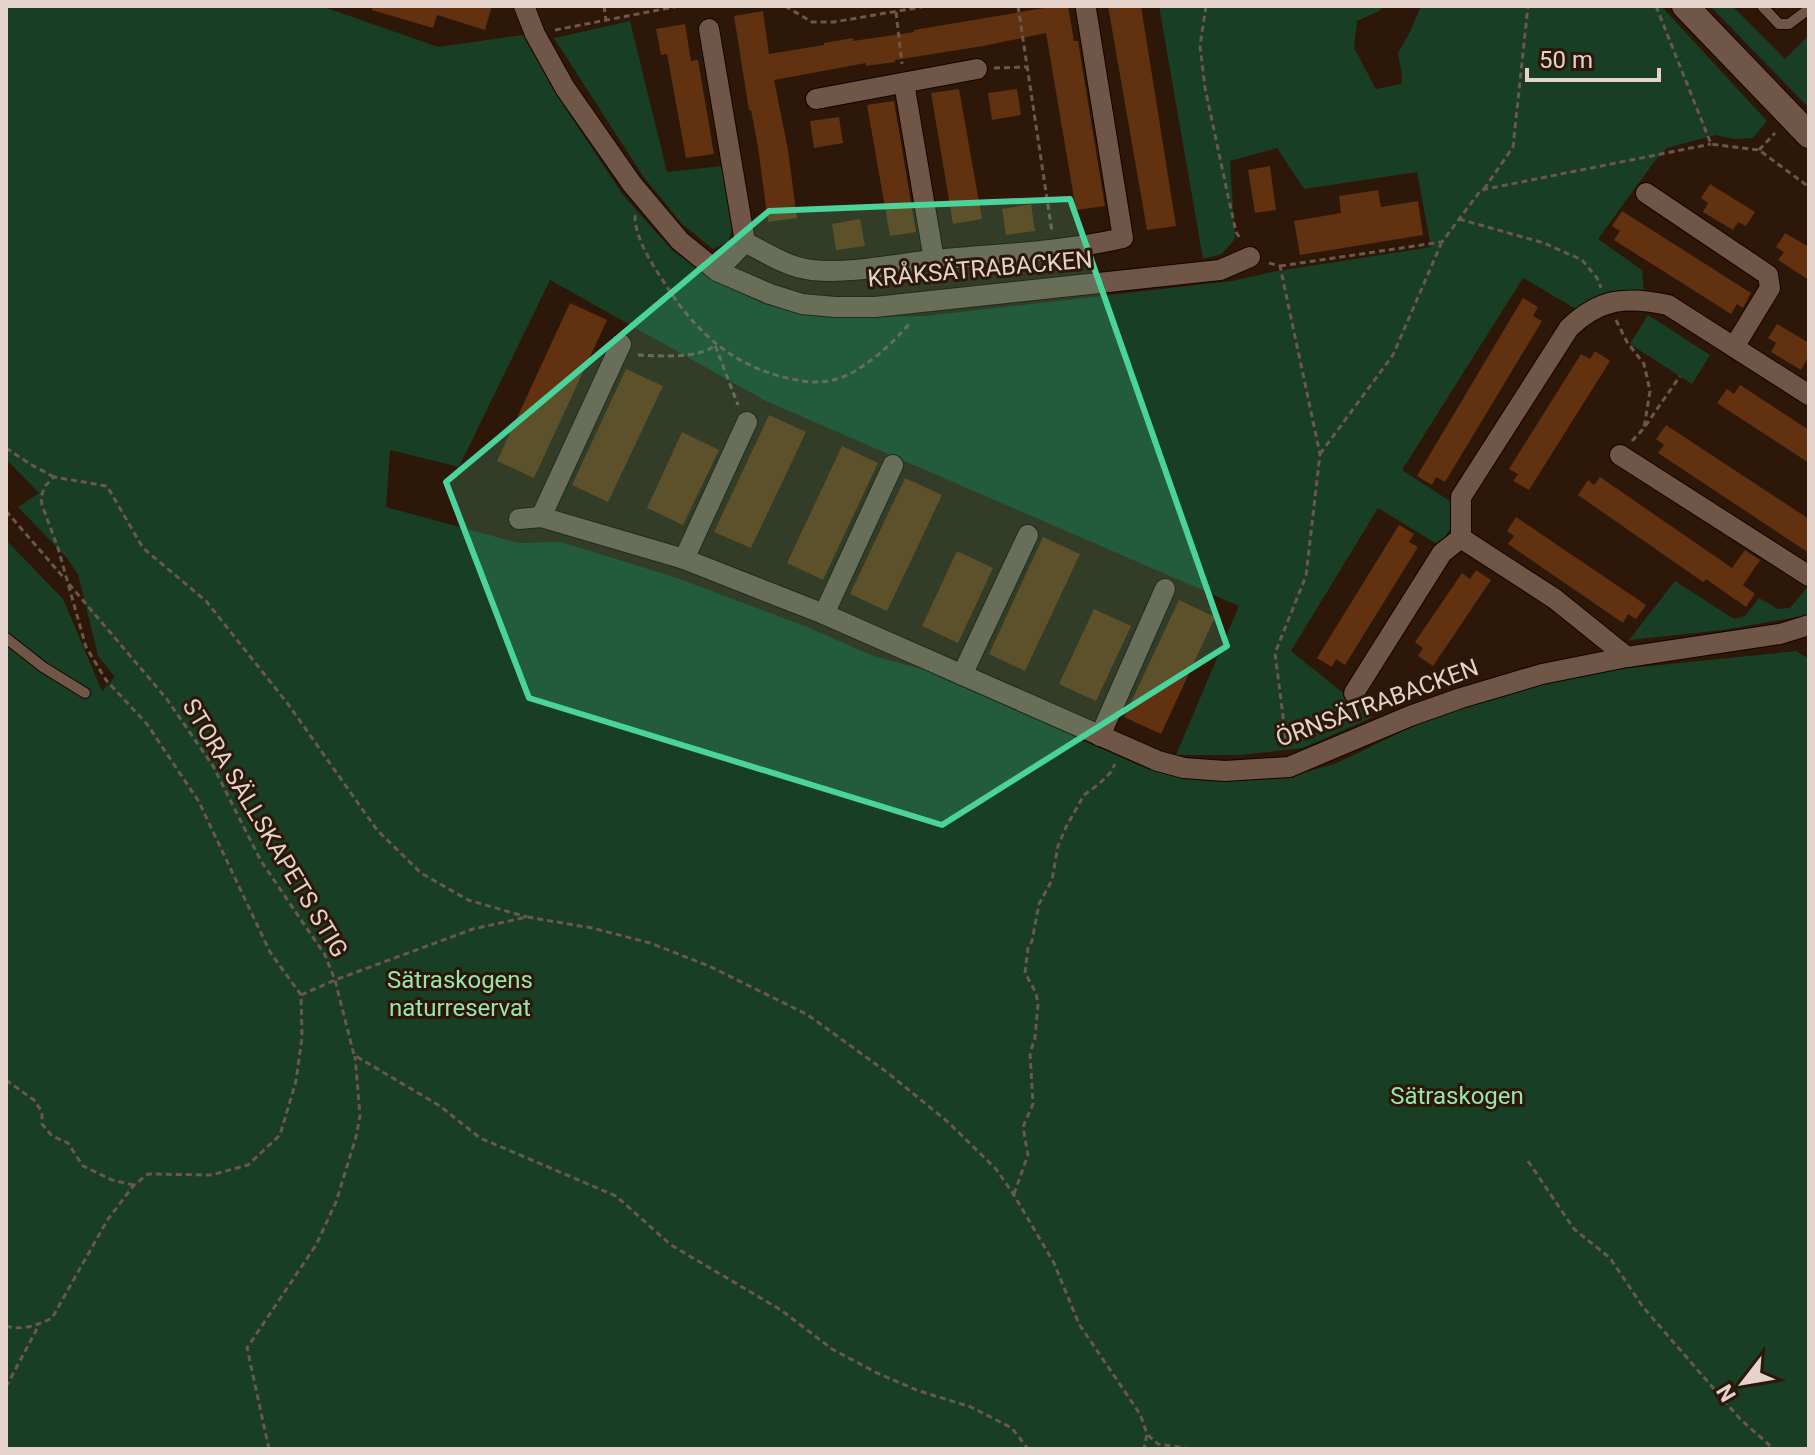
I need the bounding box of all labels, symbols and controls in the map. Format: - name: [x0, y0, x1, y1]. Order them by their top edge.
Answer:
- scale bar: [1527, 32, 1659, 82]
- text: 50 m: [1539, 46, 1593, 74]
- street label: KRÅKSÄTRABACKEN: [866, 244, 1094, 293]
- street label: ÖRNSÄTRABACKEN: [1272, 653, 1482, 753]
- street label: STORA SÄLLSKAPETS STIG: [177, 694, 353, 962]
- park label: Sätraskogens naturreservat: [387, 966, 533, 1022]
- park label: Sätraskogen: [1390, 1082, 1524, 1110]
- north arrow: [1703, 1343, 1783, 1423]
- text: N: [1712, 1380, 1741, 1406]

